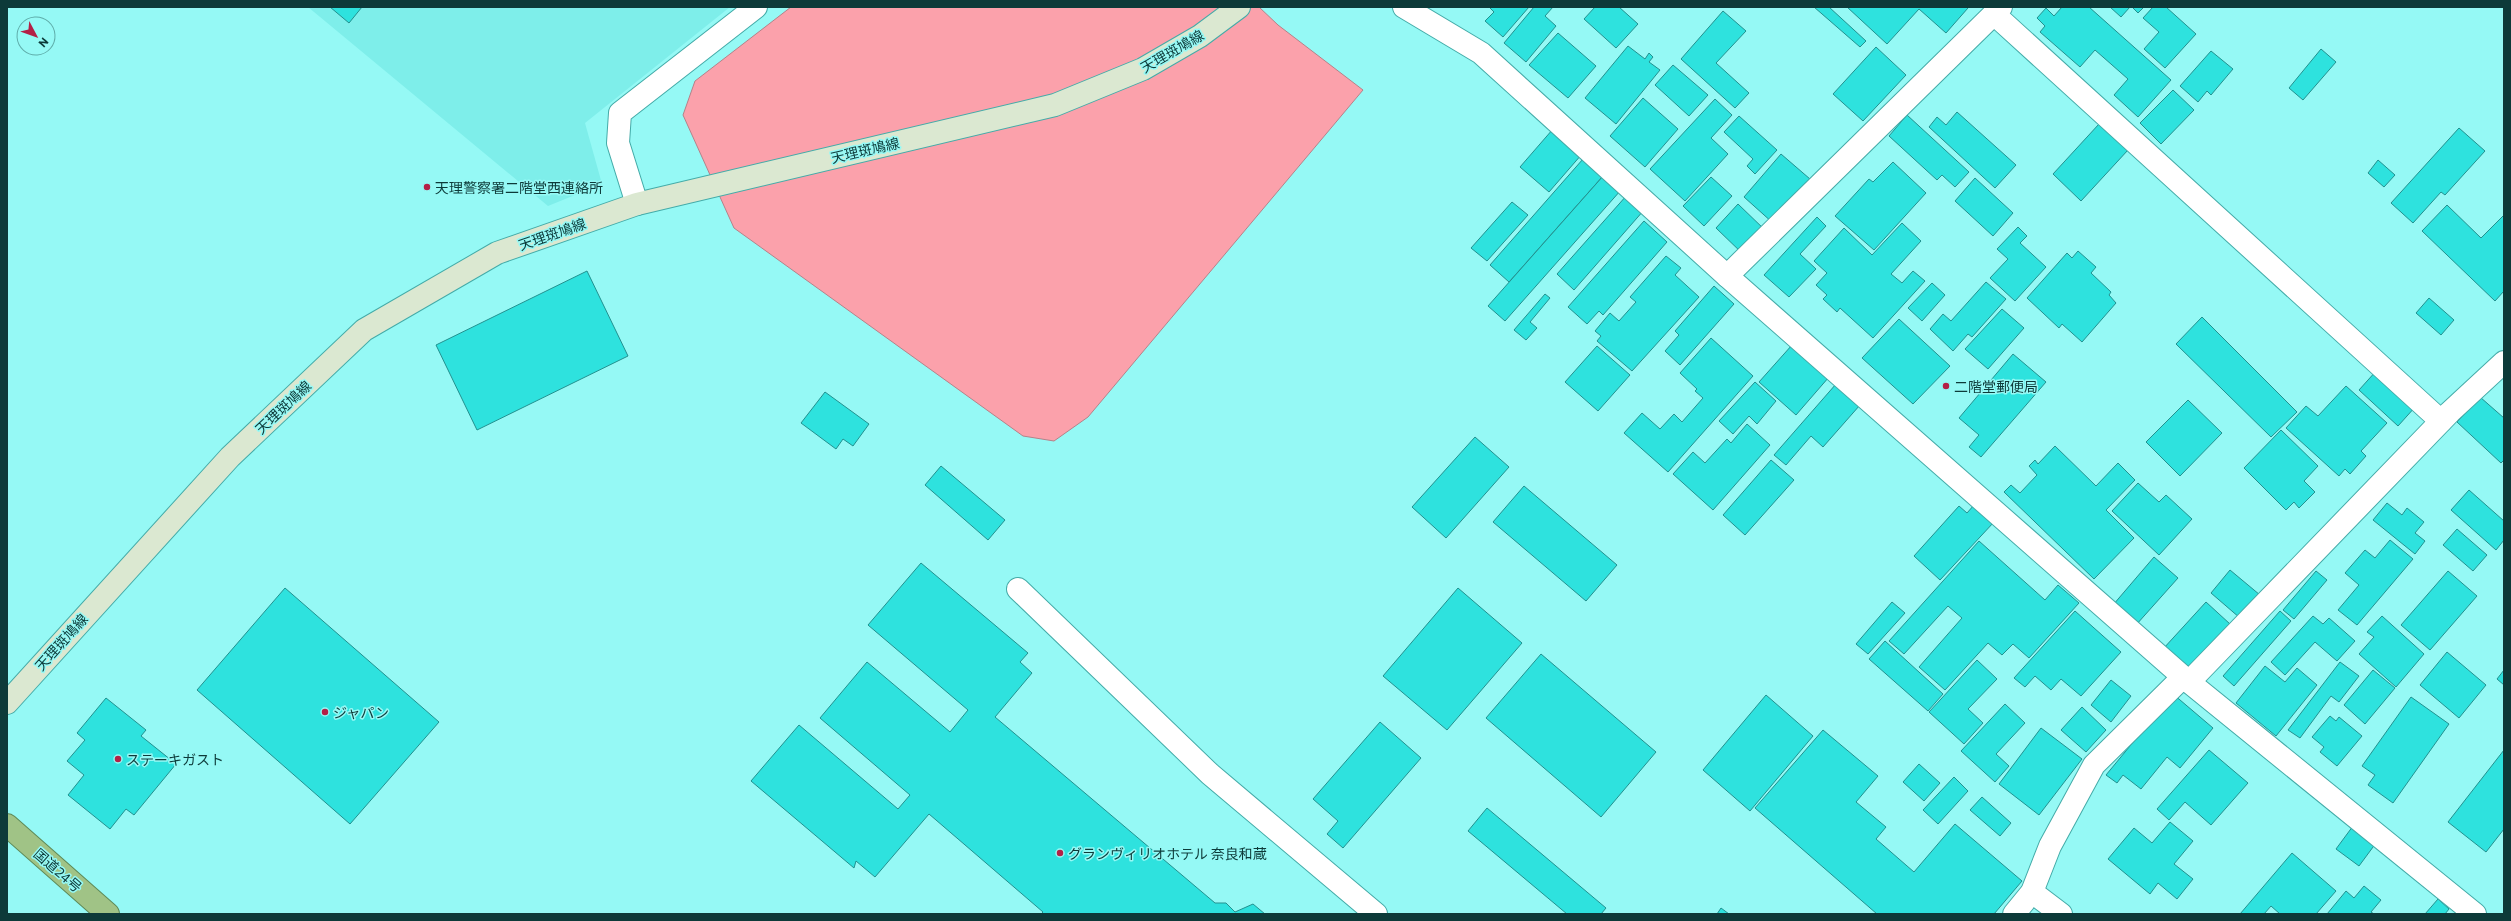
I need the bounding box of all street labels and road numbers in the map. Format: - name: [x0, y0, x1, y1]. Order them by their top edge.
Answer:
- street label: 天理斑鳩線: [1137, 26, 1207, 76]
- street label: 天理斑鳩線: [829, 134, 901, 166]
- street label: 天理斑鳩線: [516, 215, 588, 253]
- street label: 天理斑鳩線: [252, 377, 314, 437]
- street label: 天理斑鳩線: [31, 610, 91, 674]
- street label: 国道24号: [31, 845, 85, 895]

